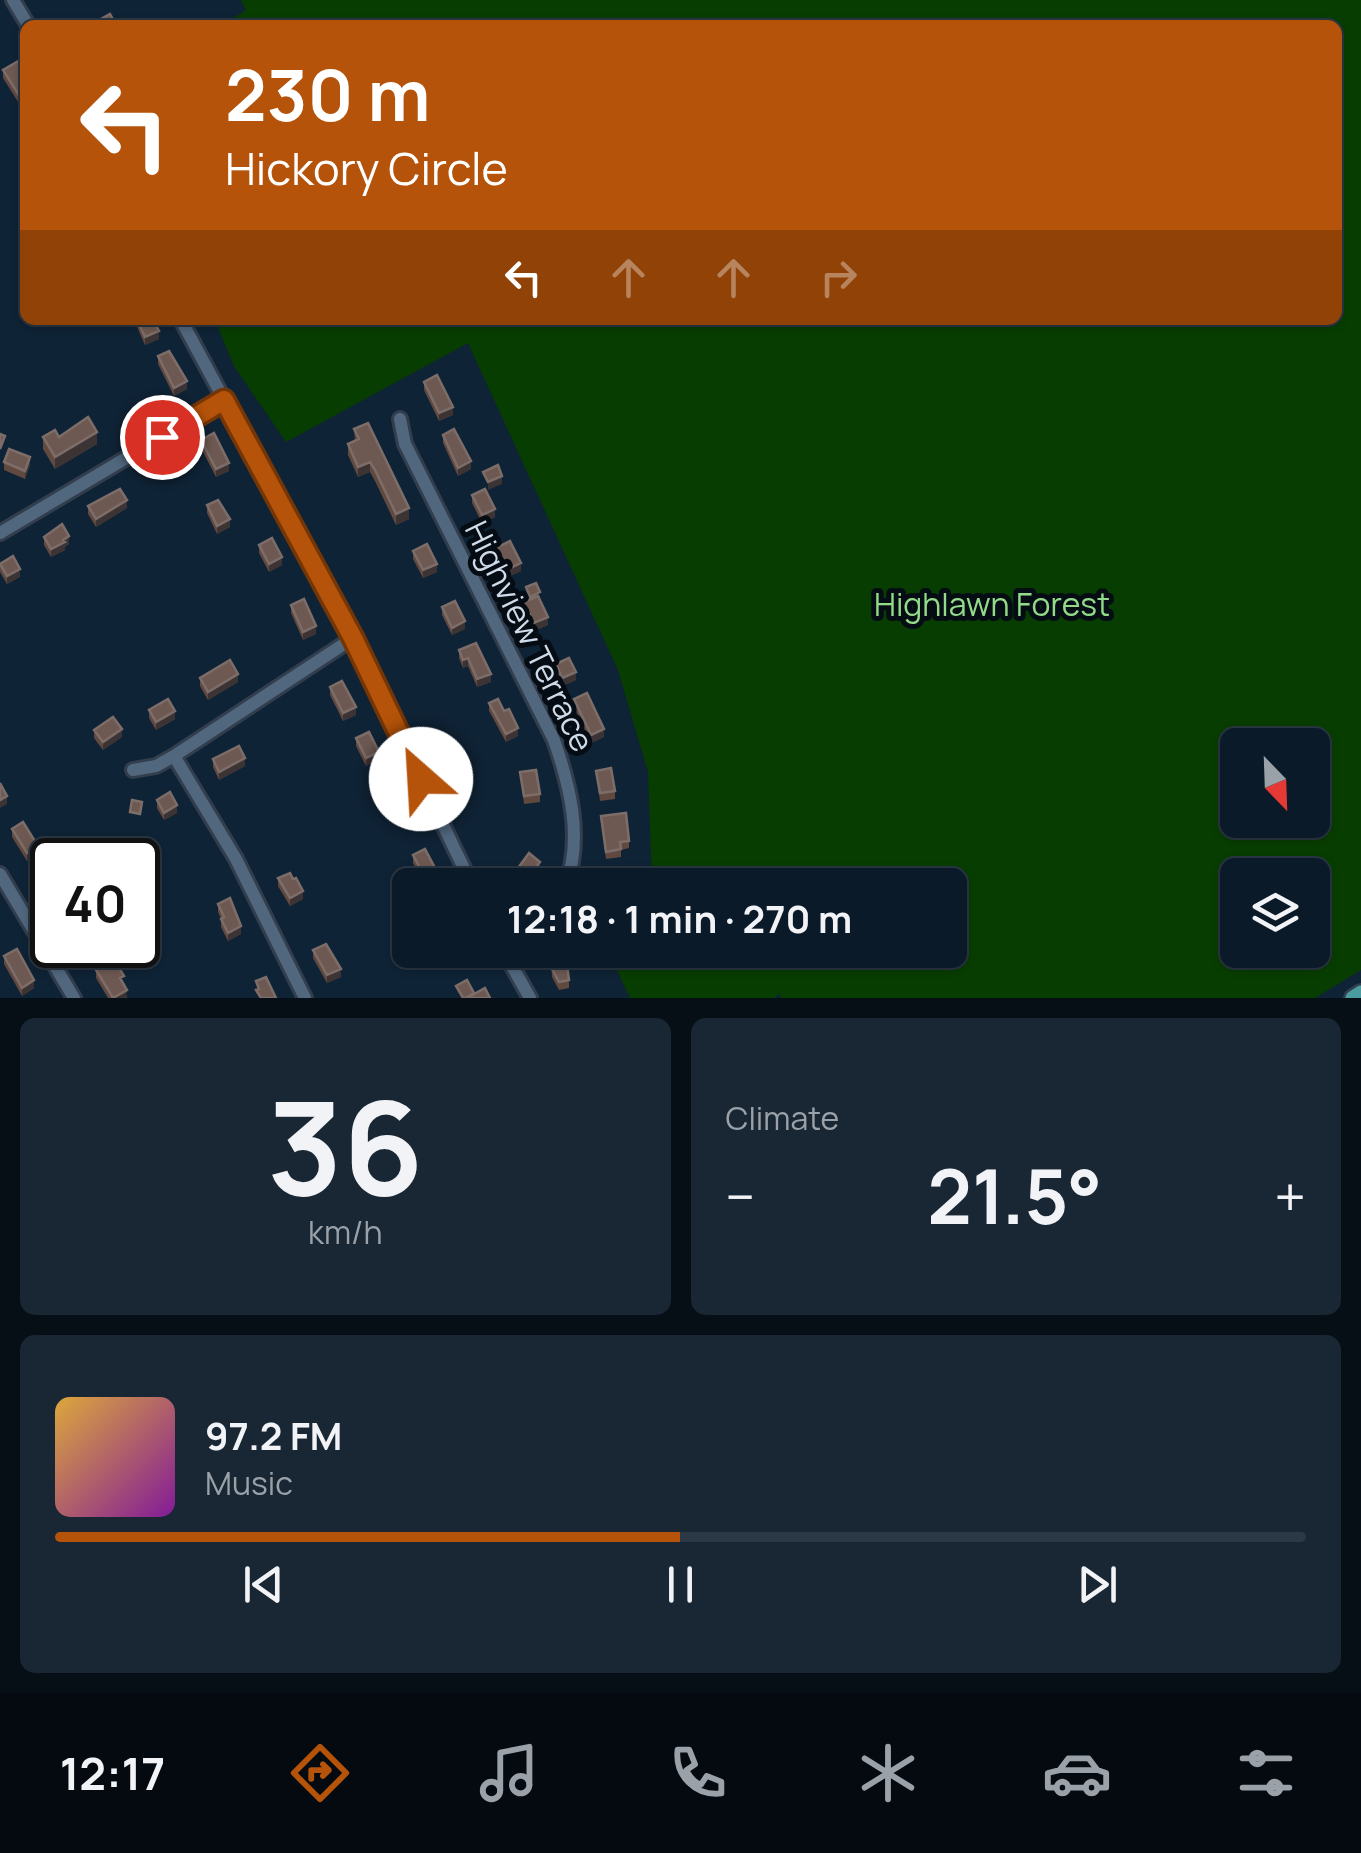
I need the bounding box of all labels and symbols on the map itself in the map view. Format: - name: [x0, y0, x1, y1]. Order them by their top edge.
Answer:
- pin: [120, 395, 205, 480]
- street label: Highview Terrace: [455, 513, 605, 759]
- park label: Highlawn Forest: [874, 582, 1110, 626]
- position arrow: [369, 727, 473, 831]
- north arrow: [1220, 728, 1330, 838]
- speed limit sign: 40: [30, 838, 160, 968]

